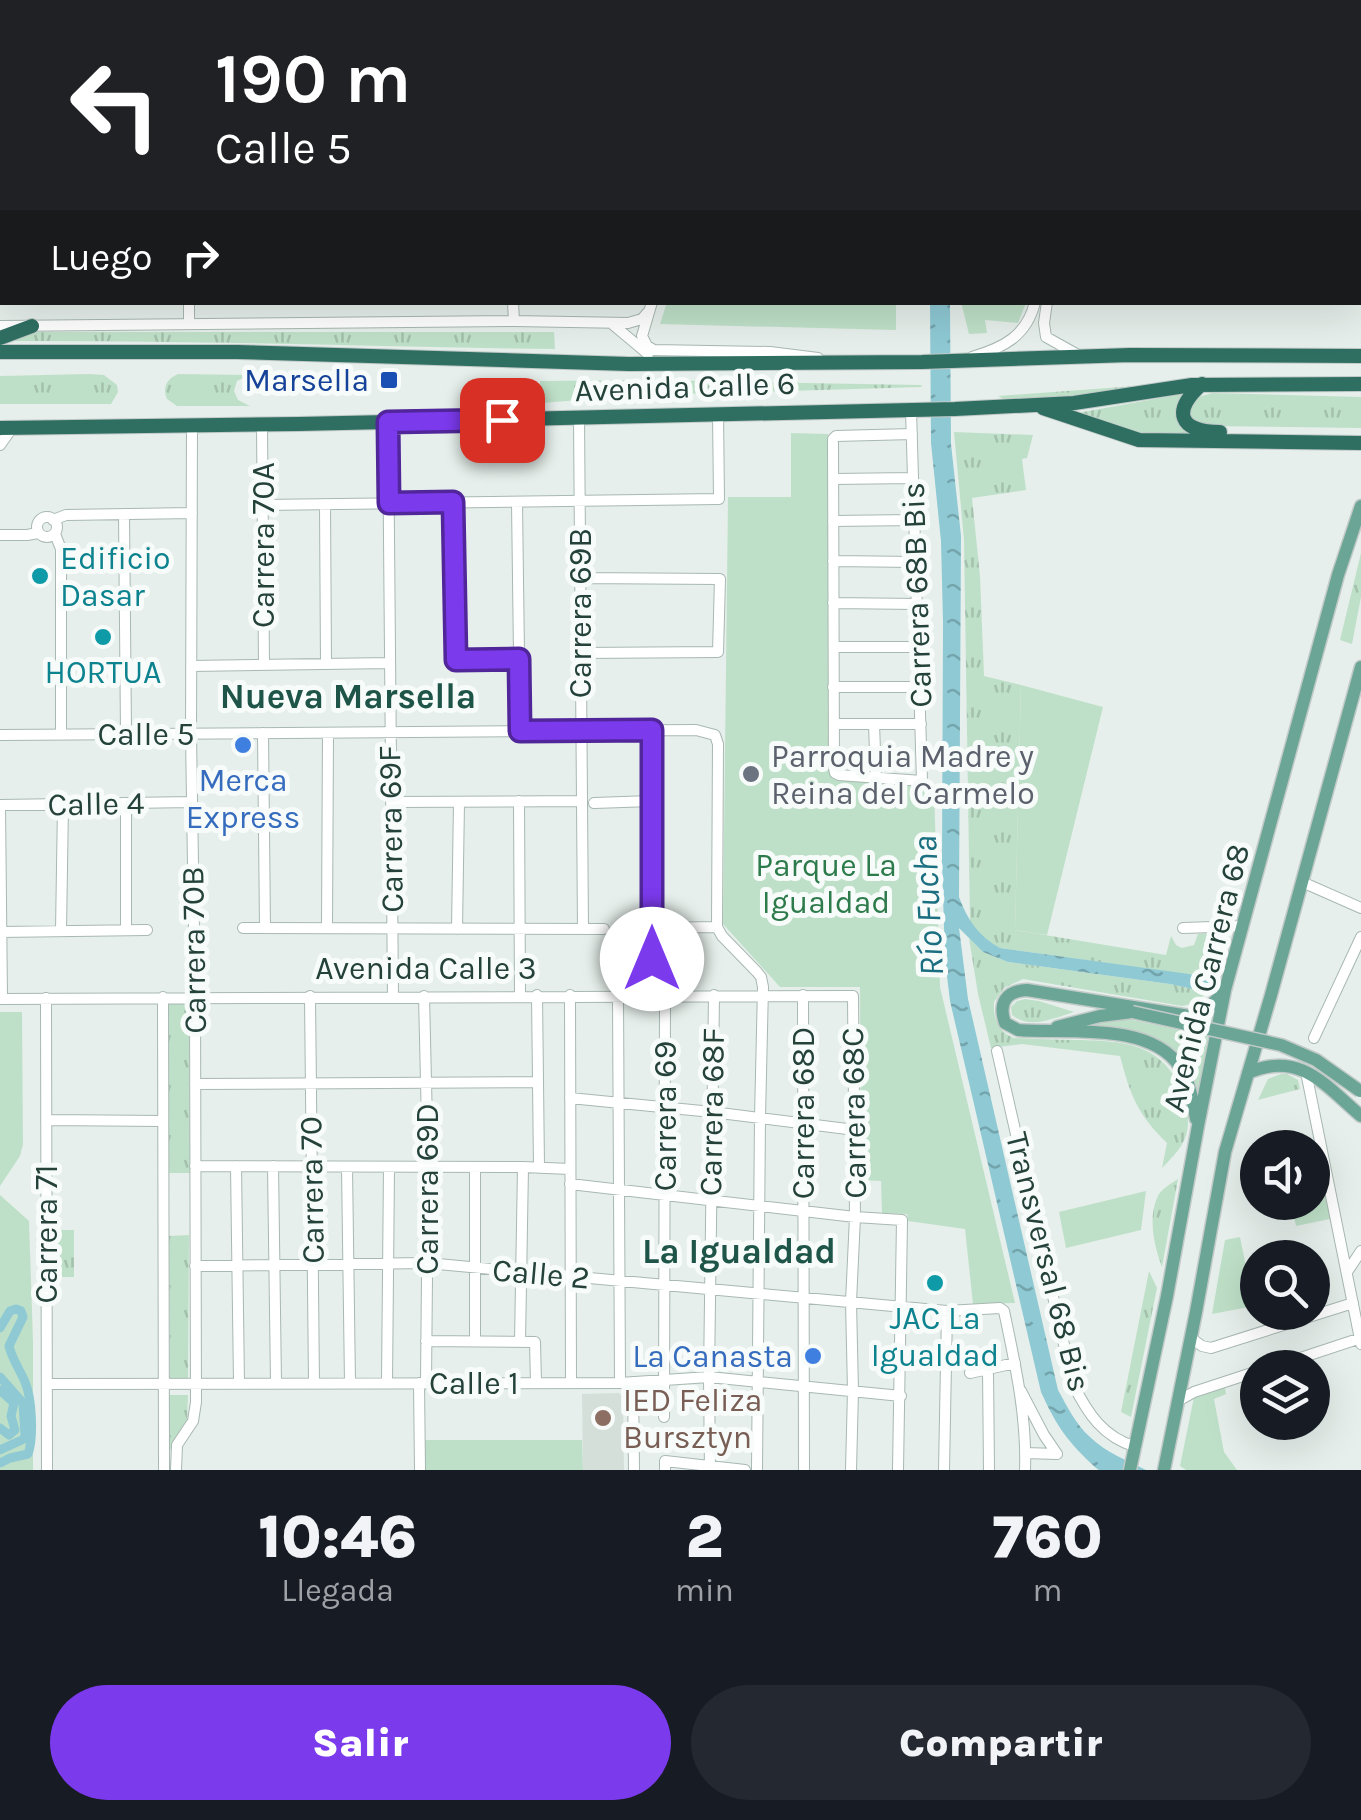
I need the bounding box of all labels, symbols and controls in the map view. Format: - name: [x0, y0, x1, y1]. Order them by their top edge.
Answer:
- text: 190 m: [215, 38, 411, 120]
- icon: left: [50, 40, 180, 170]
- text: Calle 5: [215, 122, 352, 174]
- icon: right: [173, 230, 228, 285]
- text: Luego: [50, 235, 153, 280]
- place label: Marsella: [244, 362, 369, 399]
- street label: Avenida Calle 6: [574, 365, 796, 409]
- marker: Marsella: [378, 369, 400, 391]
- pin: [460, 378, 545, 463]
- icon: arrive: [475, 393, 530, 448]
- street label: Carrera 70A: [245, 462, 282, 628]
- street label: Carrera 68B Bis: [895, 482, 939, 708]
- street label: Carrera 69B: [562, 528, 599, 698]
- place label: Edificio Dasar: [60, 540, 171, 614]
- marker: Edificio Dasar: [29, 565, 51, 587]
- marker: HORTUA: [92, 626, 114, 648]
- place label: HORTUA: [45, 654, 161, 691]
- district label: Nueva Marsella: [220, 676, 476, 717]
- street label: Calle 5: [97, 716, 195, 753]
- marker: Merca Express: [232, 734, 254, 756]
- place label: Parroquia Madre y Reina del Carmelo: [771, 738, 1035, 812]
- street label: Carrera 69F: [371, 745, 411, 913]
- place label: Merca Express: [186, 762, 300, 836]
- marker: Parroquia Madre y Reina del Carmelo: [740, 763, 762, 785]
- street label: Calle 4: [47, 785, 145, 823]
- water label: Río Fucha: [904, 834, 952, 978]
- street label: Avenida Carrera 68: [1155, 840, 1257, 1116]
- park label: Parque La Igualdad: [755, 847, 897, 921]
- street label: Carrera 70B: [174, 866, 214, 1034]
- position arrow: [600, 907, 704, 1011]
- street label: Avenida Calle 3: [315, 950, 537, 987]
- street label: Carrera 68D: [785, 1027, 822, 1199]
- street label: Carrera 68C: [834, 1027, 874, 1199]
- street label: Carrera 68F: [692, 1028, 732, 1196]
- street label: Carrera 69: [647, 1041, 684, 1191]
- street label: Carrera 69D: [409, 1103, 446, 1275]
- street label: Carrera 70: [292, 1116, 332, 1264]
- street label: Transversal 68 Bis: [998, 1129, 1098, 1395]
- map controls: [1240, 1130, 1330, 1440]
- button: sound: [1240, 1130, 1330, 1220]
- street label: Carrera 71: [28, 1164, 65, 1304]
- district label: La Igualdad: [642, 1231, 836, 1273]
- button: search: [1240, 1240, 1330, 1330]
- street label: Calle 2: [491, 1251, 591, 1297]
- marker: JAC La Igualdad: [924, 1272, 946, 1294]
- place label: JAC La Igualdad: [871, 1300, 999, 1374]
- place label: La Canasta: [632, 1338, 793, 1375]
- marker: La Canasta: [802, 1345, 824, 1367]
- button: layers: [1240, 1350, 1330, 1440]
- street label: Calle 1: [429, 1365, 519, 1402]
- place label: IED Feliza Bursztyn: [623, 1382, 762, 1456]
- marker: IED Feliza Bursztyn: [592, 1407, 614, 1429]
- text: 10:46: [258, 1502, 417, 1572]
- text: 2: [686, 1502, 723, 1572]
- text: 760: [992, 1502, 1103, 1572]
- text: Llegada: [281, 1572, 394, 1609]
- text: min: [675, 1572, 734, 1609]
- text: m: [1032, 1572, 1062, 1609]
- button: Salir: [50, 1685, 671, 1800]
- button: Compartir: [691, 1685, 1311, 1800]

